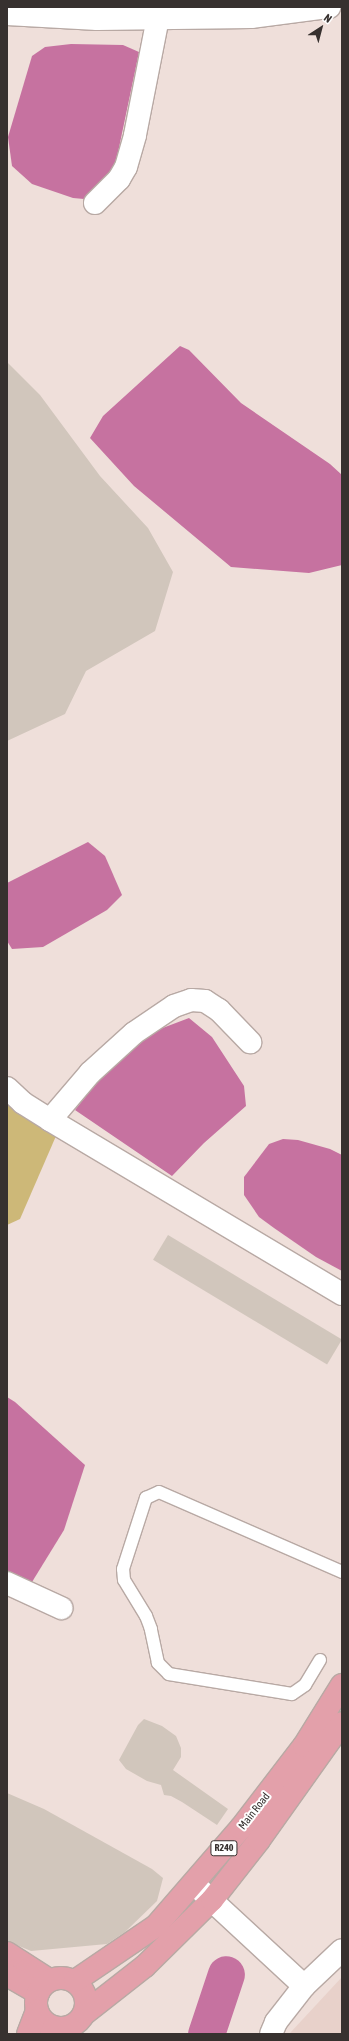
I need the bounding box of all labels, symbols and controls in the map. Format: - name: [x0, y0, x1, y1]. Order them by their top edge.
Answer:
- north arrow: [301, 8, 341, 48]
- text: N: [322, 12, 334, 25]
- street label: Main Road: [236, 1790, 272, 1832]
- road number: R240: [210, 1840, 238, 1856]

